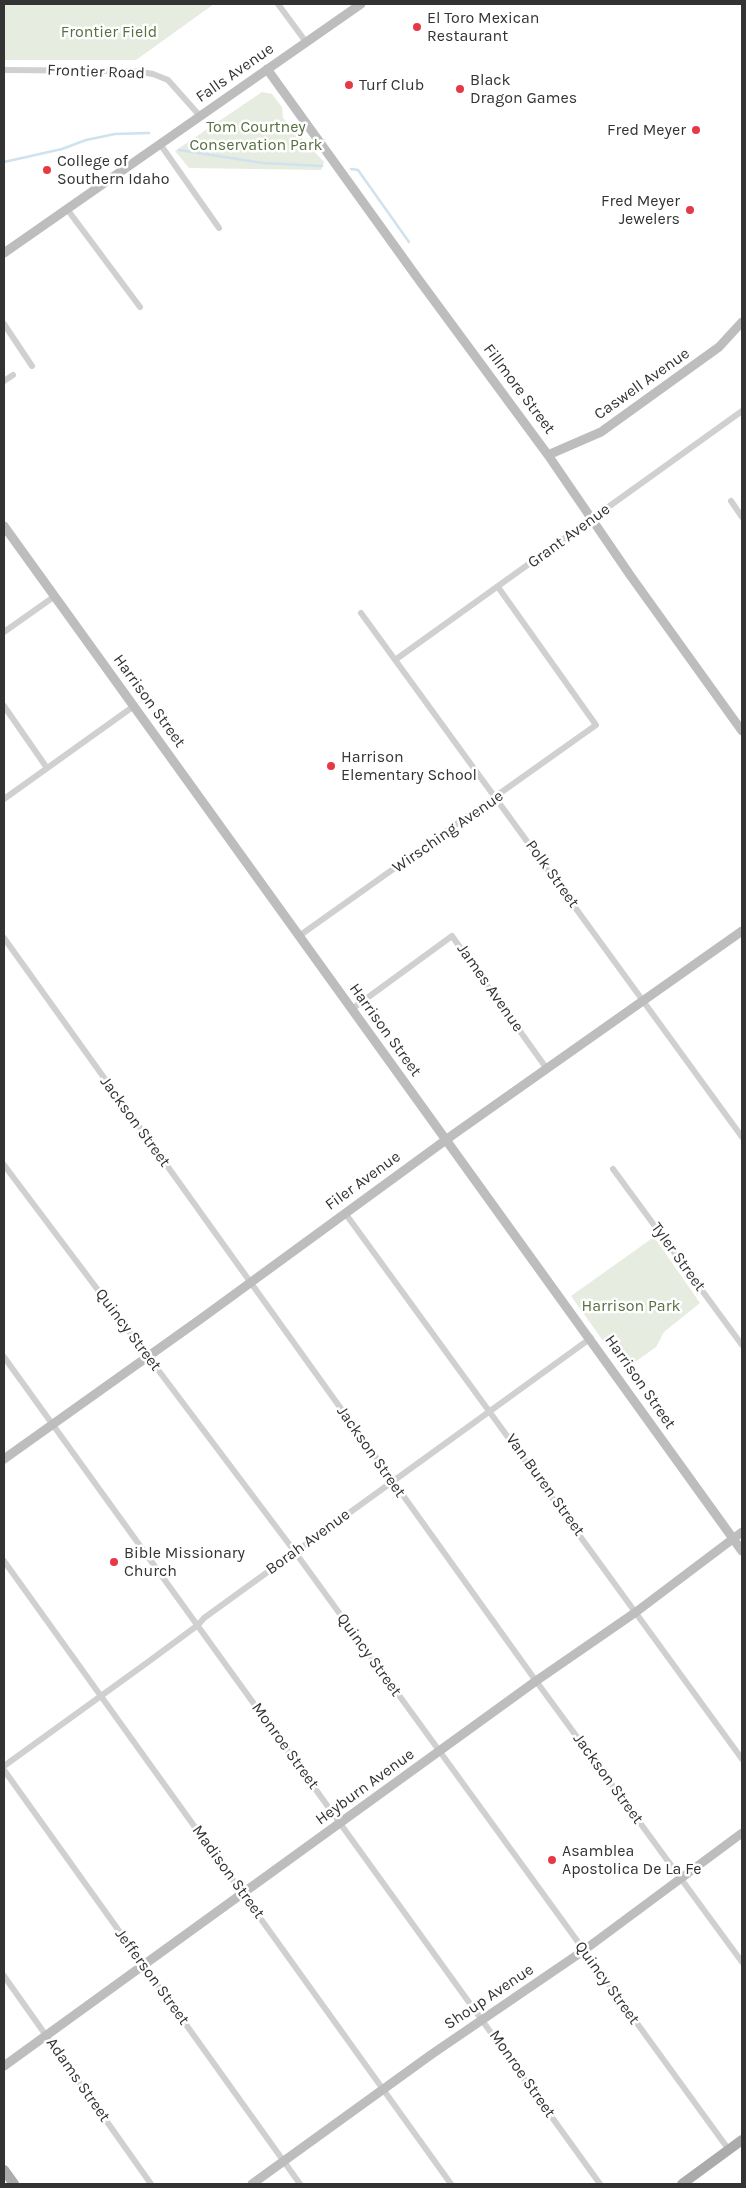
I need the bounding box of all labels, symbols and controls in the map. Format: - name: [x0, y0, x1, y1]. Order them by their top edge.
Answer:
- place label: El Toro Mexican Restaurant: [427, 8, 540, 46]
- marker: El Toro Mexican Restaurant: [411, 21, 423, 33]
- park label: Frontier Field: [61, 22, 157, 42]
- street label: Falls Avenue: [192, 39, 278, 107]
- street label: Frontier Road: [47, 61, 145, 83]
- place label: Black Dragon Games: [470, 70, 577, 108]
- place label: Turf Club: [359, 75, 424, 95]
- marker: Turf Club: [343, 79, 355, 91]
- marker: Black Dragon Games: [454, 83, 466, 95]
- park label: Tom Courtney Conservation Park: [190, 117, 322, 155]
- place label: Fred Meyer: [607, 120, 686, 140]
- marker: Fred Meyer: [690, 124, 702, 136]
- place label: College of Southern Idaho: [57, 151, 169, 189]
- marker: College of Southern Idaho: [41, 164, 53, 176]
- place label: Fred Meyer Jewelers: [601, 191, 680, 229]
- marker: Fred Meyer Jewelers: [684, 204, 696, 216]
- street label: Fillmore Street: [479, 340, 559, 438]
- street label: Caswell Avenue: [591, 344, 693, 424]
- street label: Grant Avenue: [524, 500, 614, 572]
- street label: Harrison Street: [109, 651, 189, 751]
- place label: Harrison Elementary School: [341, 747, 477, 785]
- marker: Harrison Elementary School: [325, 760, 337, 772]
- street label: Wirsching Avenue: [389, 787, 507, 877]
- street label: Polk Street: [521, 836, 583, 912]
- street label: James Avenue: [453, 940, 527, 1036]
- street label: Harrison Street: [345, 980, 425, 1080]
- street label: Jackson Street: [96, 1073, 174, 1171]
- street label: Filer Avenue: [322, 1147, 404, 1215]
- street label: Tyler Street: [647, 1219, 709, 1295]
- street label: Quincy Street: [91, 1285, 165, 1375]
- park label: Harrison Park: [582, 1296, 680, 1316]
- street label: Harrison Street: [600, 1331, 680, 1433]
- street label: Jackson Street: [332, 1403, 410, 1501]
- street label: Van Buren Street: [501, 1430, 589, 1540]
- street label: Borah Avenue: [262, 1505, 354, 1579]
- place label: Bible Missionary Church: [124, 1543, 245, 1581]
- marker: Bible Missionary Church: [108, 1556, 120, 1568]
- street label: Quincy Street: [332, 1610, 406, 1700]
- street label: Monroe Street: [247, 1699, 323, 1793]
- street label: Jackson Street: [569, 1730, 647, 1828]
- street label: Heyburn Avenue: [312, 1745, 418, 1829]
- street label: Madison Street: [188, 1821, 268, 1923]
- place label: Asamblea Apostolica De La Fe: [562, 1841, 701, 1879]
- marker: Asamblea Apostolica De La Fe: [546, 1854, 558, 1866]
- street label: Jefferson Street: [111, 1925, 193, 2029]
- street label: Quincy Street: [570, 1938, 644, 2028]
- street label: Shoup Avenue: [441, 1960, 537, 2034]
- street label: Monroe Street: [485, 2027, 559, 2121]
- street label: Adams Street: [42, 2034, 114, 2126]

